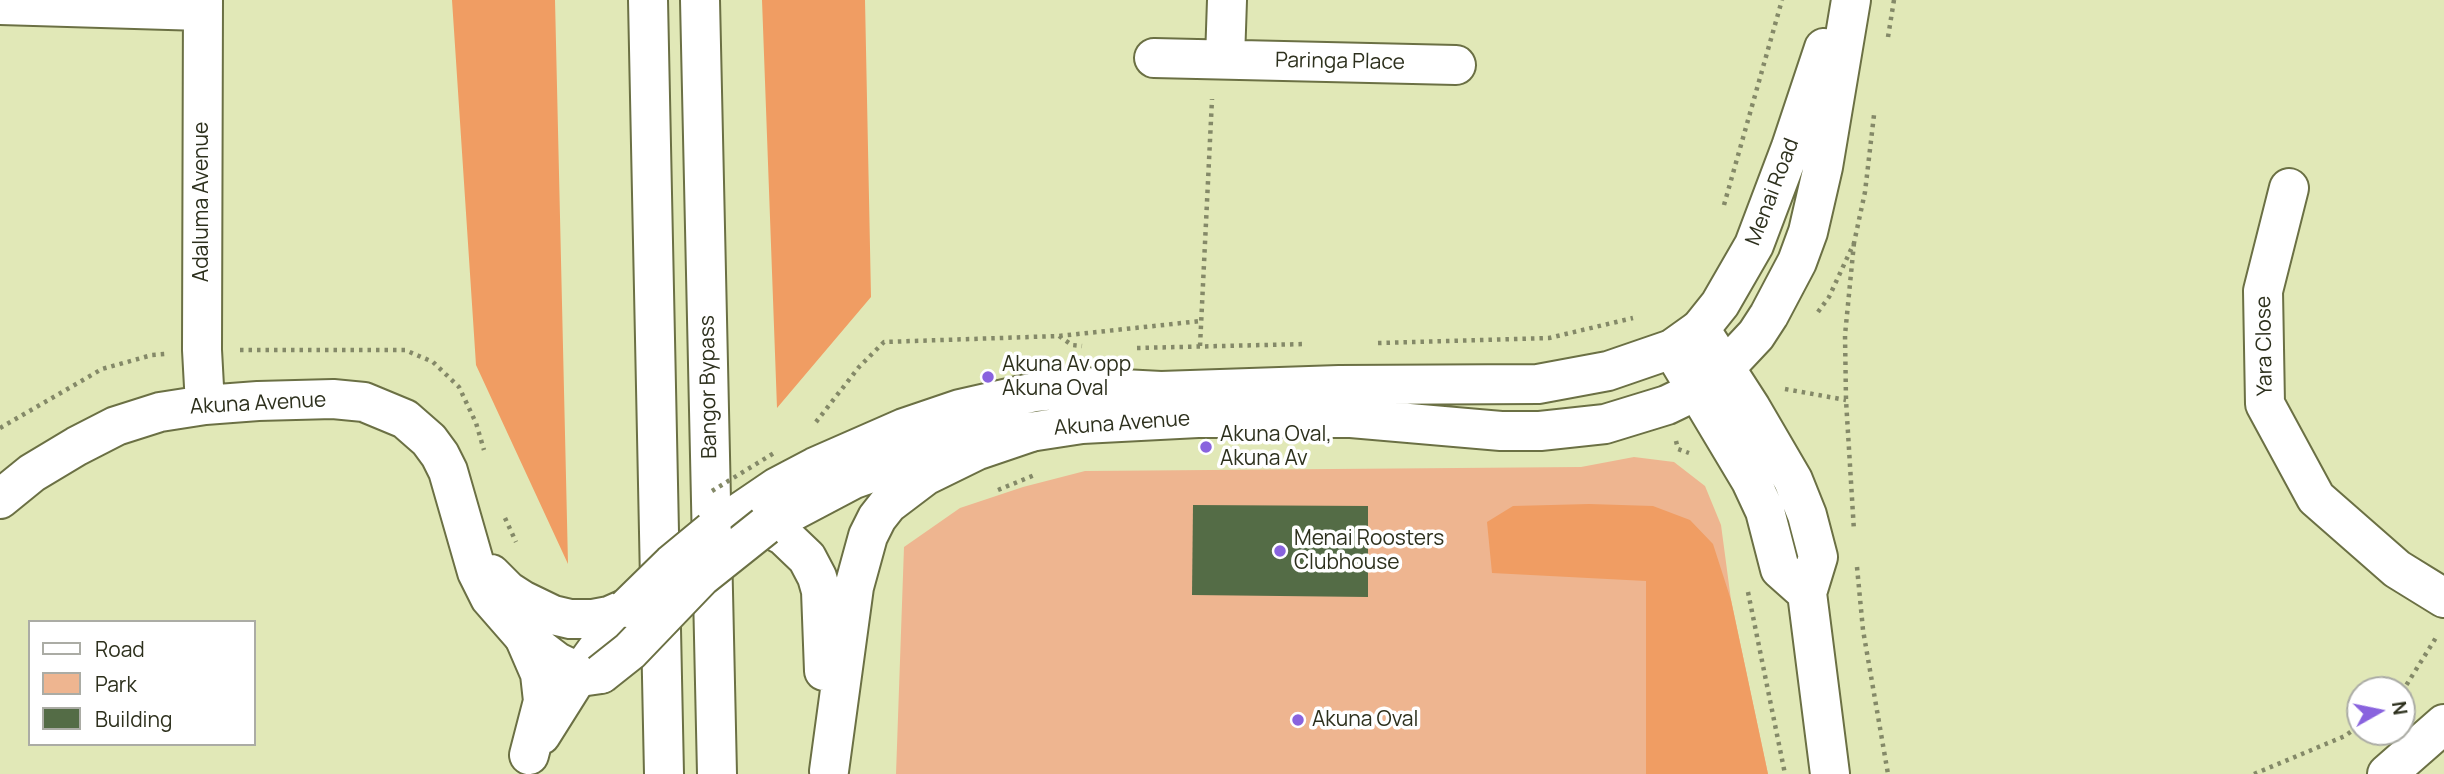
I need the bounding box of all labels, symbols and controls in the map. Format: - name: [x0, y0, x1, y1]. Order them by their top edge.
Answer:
- street label: Paringa Place: [1275, 48, 1405, 76]
- street label: Adaluma Avenue: [189, 122, 215, 282]
- street label: Menai Road: [1741, 135, 1805, 249]
- street label: Yara Close: [2252, 296, 2278, 396]
- street label: Bangor Bypass: [695, 315, 723, 459]
- place label: Akuna Av opp Akuna Oval: [1002, 352, 1131, 402]
- marker: Akuna Av opp Akuna Oval: [980, 369, 996, 385]
- street label: Akuna Avenue: [189, 388, 327, 420]
- street label: Akuna Avenue: [1053, 407, 1191, 441]
- place label: Akuna Oval, Akuna Av: [1220, 422, 1332, 472]
- marker: Akuna Oval, Akuna Av: [1198, 439, 1214, 455]
- place label: Menai Roosters Clubhouse: [1294, 526, 1444, 576]
- marker: Menai Roosters Clubhouse: [1272, 543, 1288, 559]
- legend: [28, 620, 256, 746]
- text: Road: [95, 635, 145, 663]
- text: Park: [95, 670, 137, 698]
- north arrow: [2346, 676, 2416, 746]
- text: N: [2386, 699, 2414, 717]
- text: Building: [95, 705, 172, 733]
- place label: Akuna Oval: [1312, 707, 1418, 733]
- marker: Akuna Oval: [1290, 712, 1306, 728]

